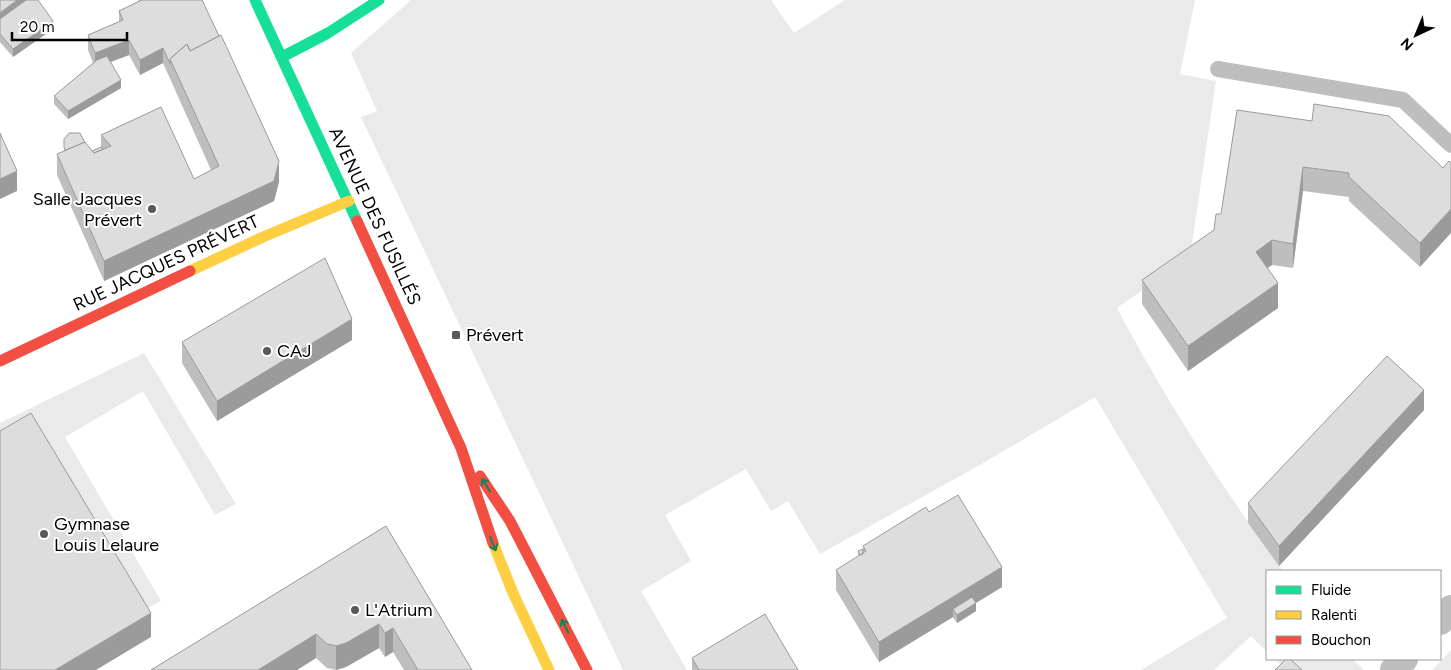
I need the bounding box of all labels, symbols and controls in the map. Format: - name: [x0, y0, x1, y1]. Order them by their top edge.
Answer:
- scale bar: [12, 10, 128, 42]
- north arrow: [1391, 10, 1441, 60]
- text: 20 m: [20, 18, 54, 36]
- text: N: [1398, 34, 1417, 54]
- street label: AVENUE DES FUSILLÉS: [324, 124, 426, 308]
- place label: Salle Jacques Prévert: [33, 188, 142, 231]
- marker: Salle Jacques Prévert: [146, 203, 158, 215]
- street label: RUE JACQUES PRÉVERT: [70, 210, 263, 316]
- place label: Prévert: [466, 324, 524, 346]
- marker: Prévert: [450, 329, 462, 341]
- place label: CAJ: [277, 340, 311, 362]
- marker: CAJ: [261, 345, 273, 357]
- one-way arrow: [481, 478, 491, 492]
- place label: Gymnase Louis Lelaure: [54, 513, 159, 556]
- marker: Gymnase Louis Lelaure: [38, 528, 50, 540]
- one-way arrow: [489, 536, 498, 551]
- legend: [1266, 570, 1441, 660]
- text: Fluide: [1311, 581, 1351, 599]
- place label: L'Atrium: [365, 599, 433, 621]
- marker: L'Atrium: [349, 604, 361, 616]
- text: Ralenti: [1311, 606, 1357, 624]
- one-way arrow: [560, 619, 570, 634]
- text: Bouchon: [1311, 631, 1371, 649]

